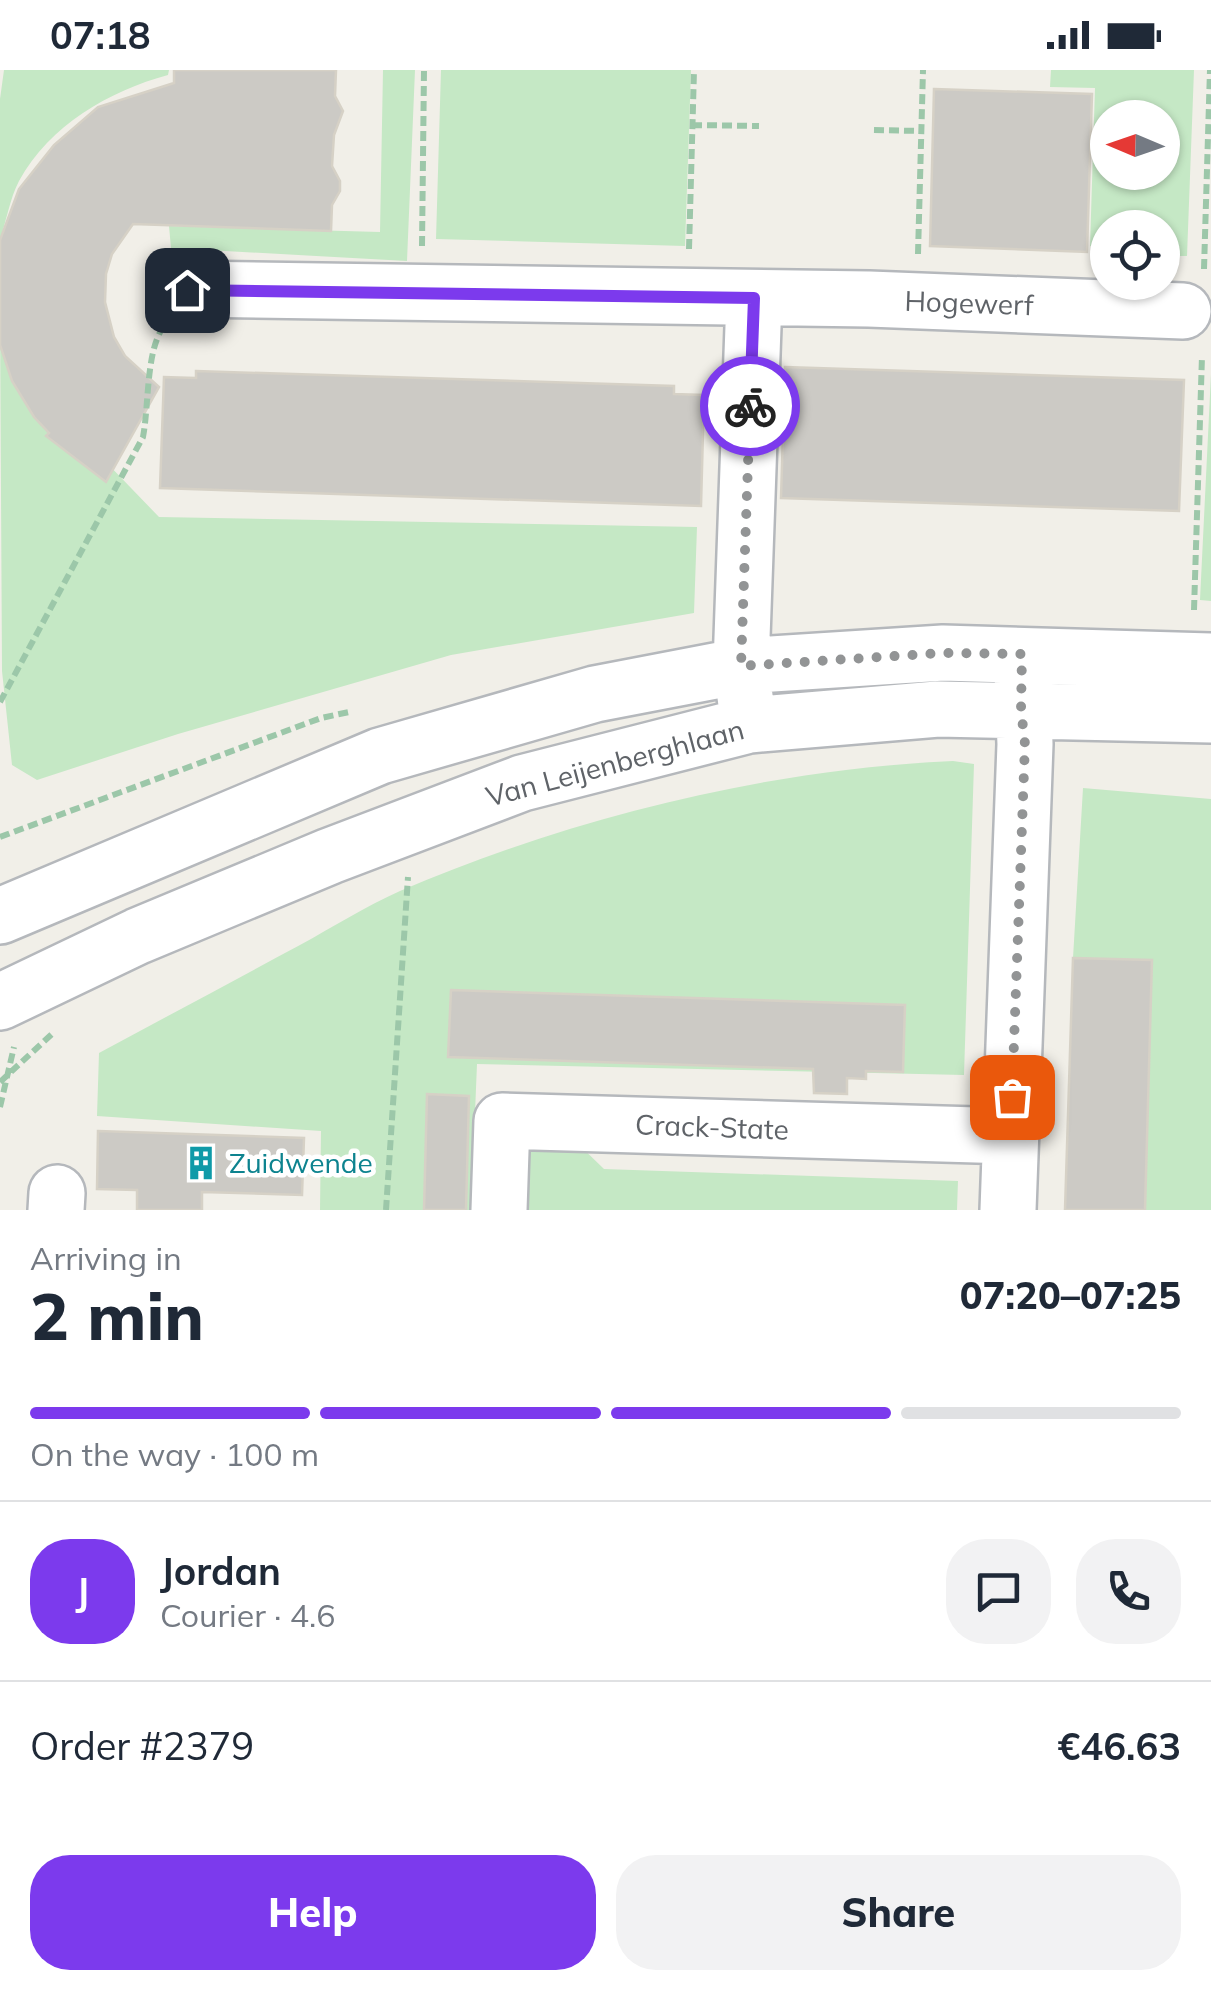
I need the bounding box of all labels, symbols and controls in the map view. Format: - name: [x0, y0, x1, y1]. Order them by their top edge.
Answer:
- text: 07:18: [50, 11, 151, 59]
- north arrow: [1090, 100, 1180, 190]
- map controls: [1090, 100, 1180, 300]
- button: locate: [1090, 210, 1180, 300]
- pin: [145, 248, 230, 333]
- icon: home: [160, 263, 215, 318]
- street label: Hogewerf: [904, 283, 1035, 322]
- courier: [700, 356, 800, 456]
- icon: bike: [723, 379, 778, 434]
- street label: Van Leijenberghlaan: [482, 711, 748, 814]
- pin: [970, 1055, 1055, 1140]
- icon: bag: [985, 1070, 1040, 1125]
- street label: Crack-State: [635, 1106, 789, 1147]
- building icon: Zuidwende: [182, 1144, 220, 1182]
- place label: Zuidwende: [229, 1145, 373, 1180]
- text: Arriving in: [30, 1238, 182, 1278]
- text: 07:20–07:25: [960, 1271, 1181, 1319]
- text: 2 min: [30, 1275, 204, 1356]
- text: On the way · 100 m: [30, 1434, 319, 1474]
- button: chat: [946, 1539, 1051, 1644]
- button: phone: [1076, 1539, 1181, 1644]
- text: Jordan: [160, 1547, 281, 1595]
- text: J: [76, 1567, 89, 1615]
- text: Courier · 4.6: [160, 1595, 336, 1635]
- text: Order #2379: [30, 1722, 254, 1770]
- text: €46.63: [1058, 1722, 1181, 1770]
- button: Help: [30, 1855, 596, 1970]
- button: Share: [616, 1855, 1181, 1970]

